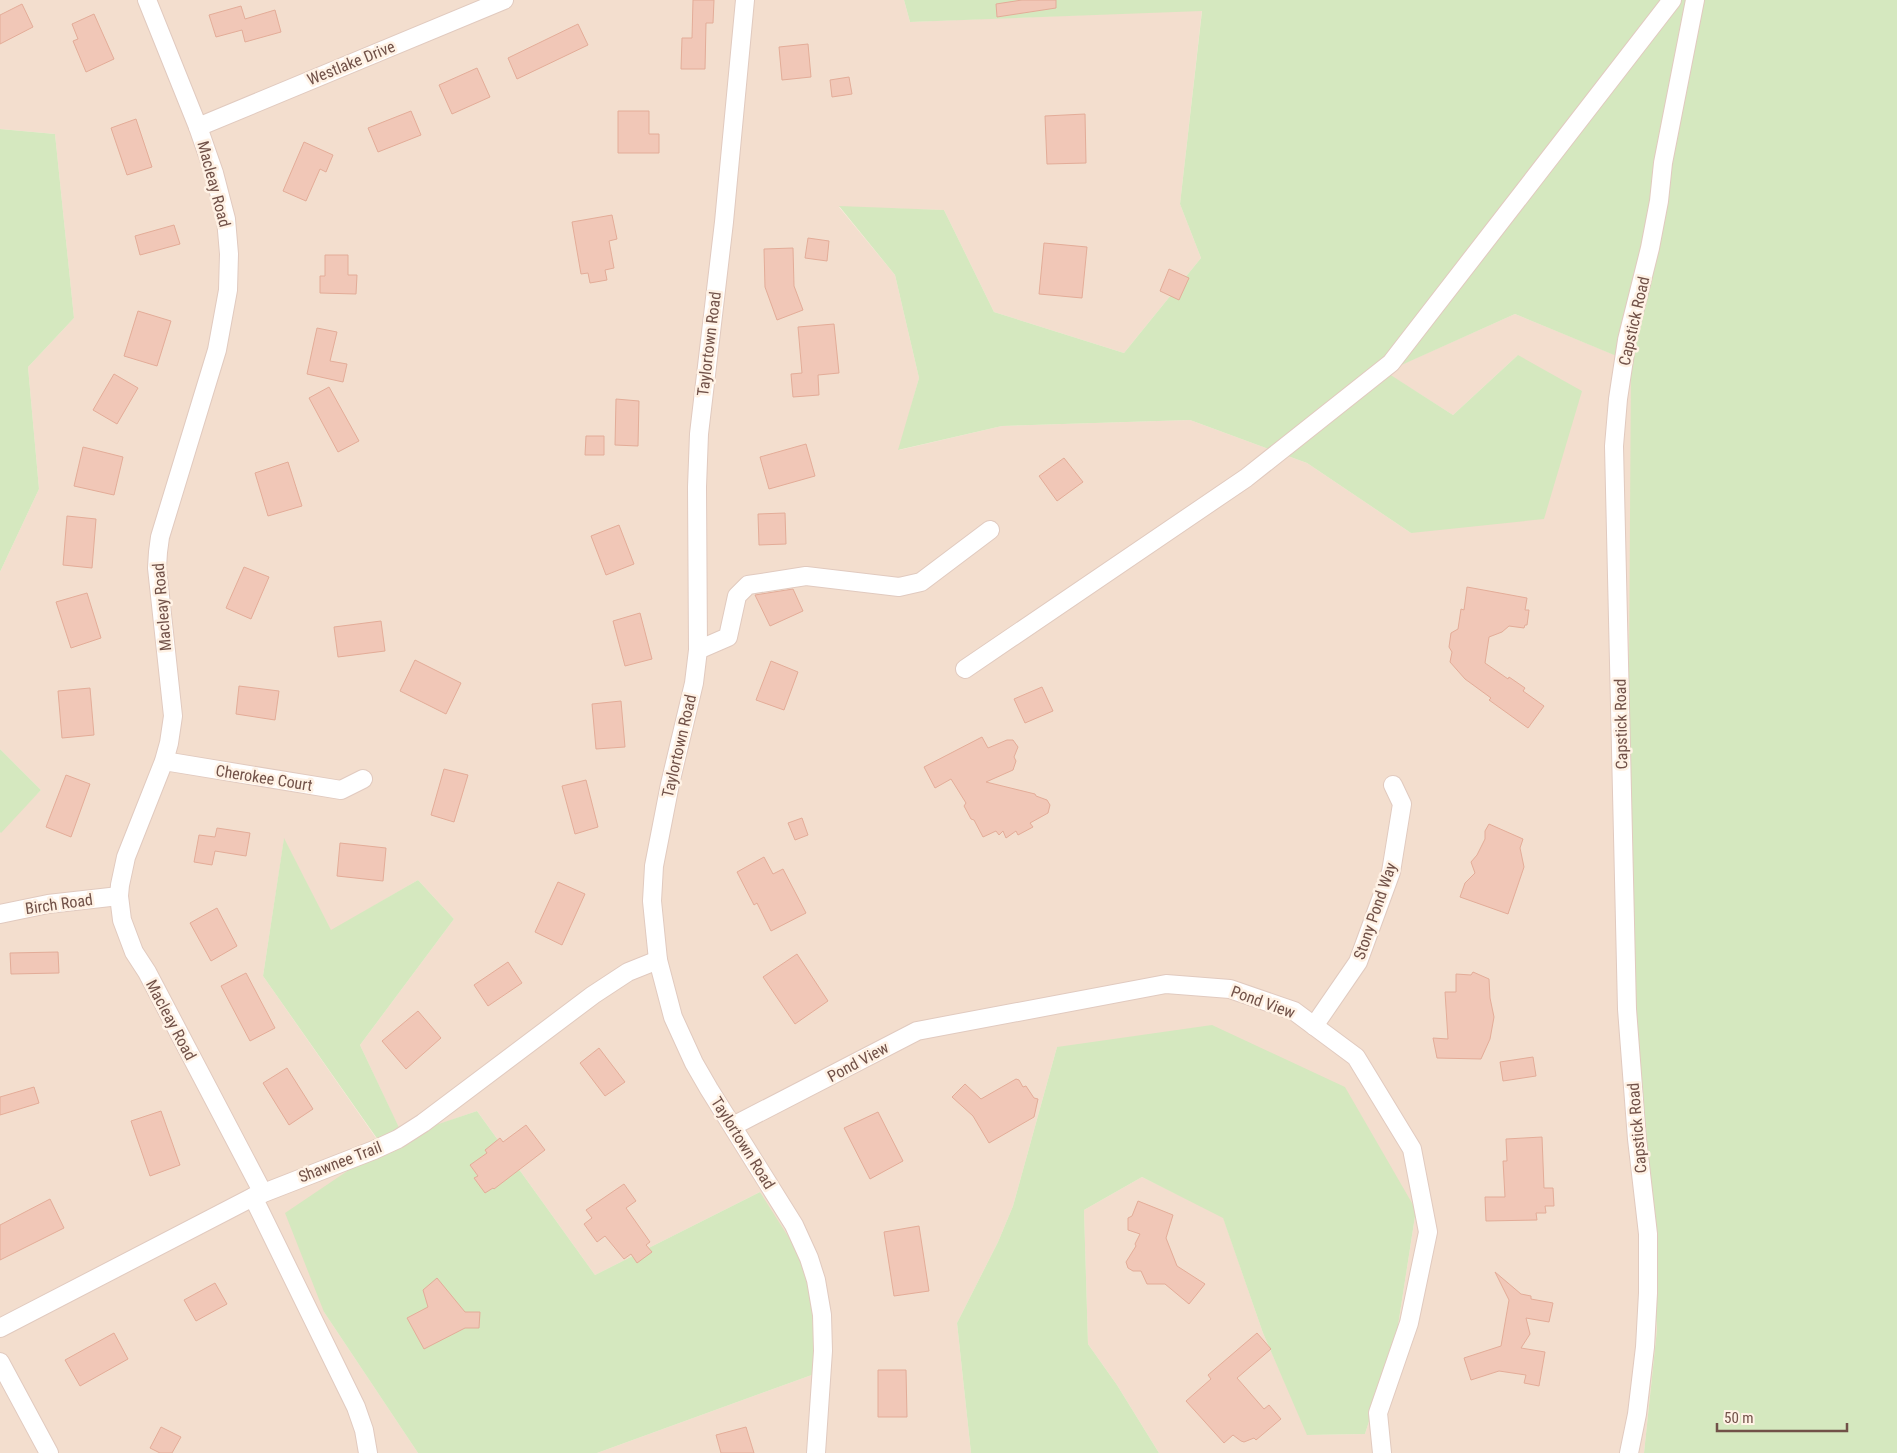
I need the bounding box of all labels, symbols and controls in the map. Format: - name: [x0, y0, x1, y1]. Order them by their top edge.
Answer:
- street label: Westlake Drive: [304, 37, 398, 89]
- street label: Macleay Road: [193, 139, 235, 229]
- street label: Capstick Road: [1615, 275, 1653, 367]
- street label: Taylortown Road: [693, 291, 725, 397]
- street label: Macleay Road: [149, 562, 175, 652]
- street label: Capstick Road: [1611, 678, 1631, 770]
- street label: Taylortown Road: [658, 693, 700, 799]
- street label: Cherokee Court: [214, 761, 314, 795]
- street label: Stony Pond Way: [1350, 860, 1401, 962]
- street label: Birch Road: [24, 890, 94, 918]
- street label: Macleay Road: [142, 977, 200, 1063]
- street label: Pond View: [1228, 982, 1298, 1022]
- street label: Pond View: [824, 1038, 892, 1086]
- street label: Capstick Road: [1624, 1082, 1650, 1174]
- street label: Taylortown Road: [707, 1093, 779, 1193]
- street label: Shawnee Trail: [296, 1137, 384, 1187]
- scale bar: [1717, 1400, 1847, 1432]
- text: 50 m: [1724, 1409, 1754, 1427]

